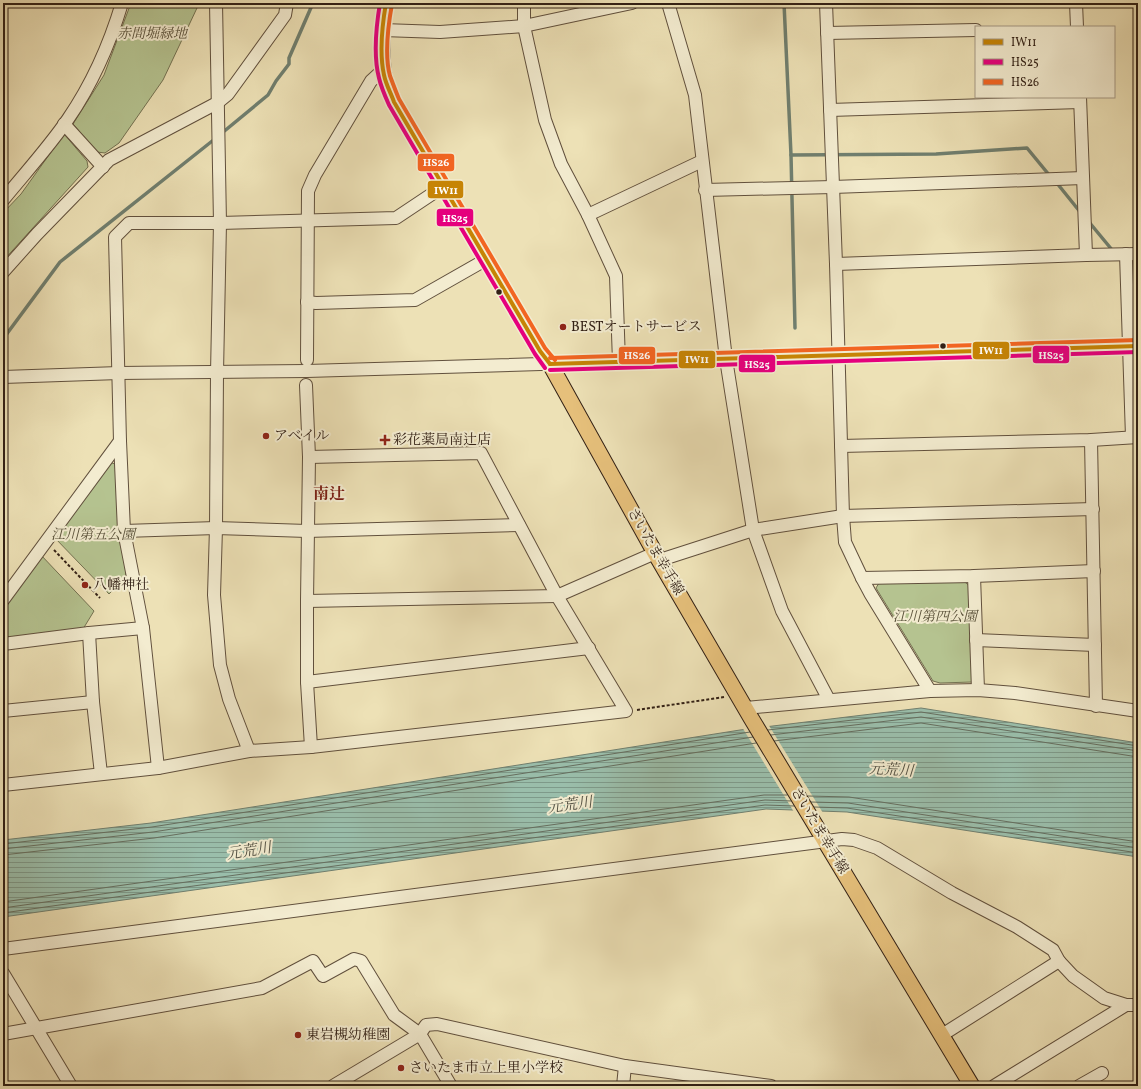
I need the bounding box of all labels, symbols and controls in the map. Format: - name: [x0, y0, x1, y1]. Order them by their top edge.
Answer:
- park label: 赤間堀緑地: [117, 25, 189, 44]
- legend: [975, 26, 1115, 98]
- text: IW11: [1011, 35, 1037, 51]
- text: HS25: [1011, 55, 1039, 71]
- text: HS26: [1011, 75, 1039, 91]
- line badge: HS26: [417, 153, 455, 172]
- text: HS26: [423, 156, 449, 171]
- line badge: IW11: [427, 180, 464, 199]
- text: IW11: [434, 184, 458, 199]
- line badge: HS25: [436, 208, 474, 227]
- text: HS25: [442, 212, 468, 227]
- unlabelled marker: [494, 287, 504, 297]
- place label: BESTオートサービス: [571, 318, 702, 337]
- marker: BESTオートサービス: [558, 322, 568, 332]
- unlabelled marker: [938, 341, 948, 351]
- line badge: IW11: [972, 341, 1010, 360]
- text: IW11: [979, 344, 1003, 359]
- line badge: HS25: [1032, 345, 1070, 364]
- line badge: HS26: [618, 346, 656, 365]
- text: HS26: [624, 349, 650, 364]
- text: HS25: [1038, 349, 1064, 364]
- line badge: IW11: [678, 350, 716, 369]
- text: IW11: [685, 353, 709, 368]
- line badge: HS25: [738, 354, 776, 373]
- text: HS25: [744, 358, 770, 373]
- place label: アベイル: [274, 427, 329, 446]
- marker: アベイル: [261, 431, 271, 441]
- place label: 彩花薬局南辻店: [393, 431, 491, 450]
- marker: 彩花薬局南辻店: [380, 435, 390, 445]
- district label: 南辻: [313, 484, 345, 506]
- street label: さいたま幸手線: [622, 505, 688, 599]
- park label: 江川第五公園: [51, 526, 137, 545]
- place label: 八幡神社: [93, 576, 149, 595]
- marker: 八幡神社: [80, 580, 90, 590]
- park label: 江川第四公園: [893, 608, 979, 627]
- water label: 元荒川: [868, 759, 916, 783]
- street label: さいたま幸手線: [786, 784, 852, 878]
- water label: 元荒川: [546, 792, 596, 820]
- water label: 元荒川: [225, 838, 275, 866]
- place label: 東岩槻幼稚園: [306, 1026, 390, 1045]
- marker: 東岩槻幼稚園: [293, 1030, 303, 1040]
- place label: さいたま市立上里小学校: [409, 1059, 563, 1078]
- marker: さいたま市立上里小学校: [396, 1063, 406, 1073]

